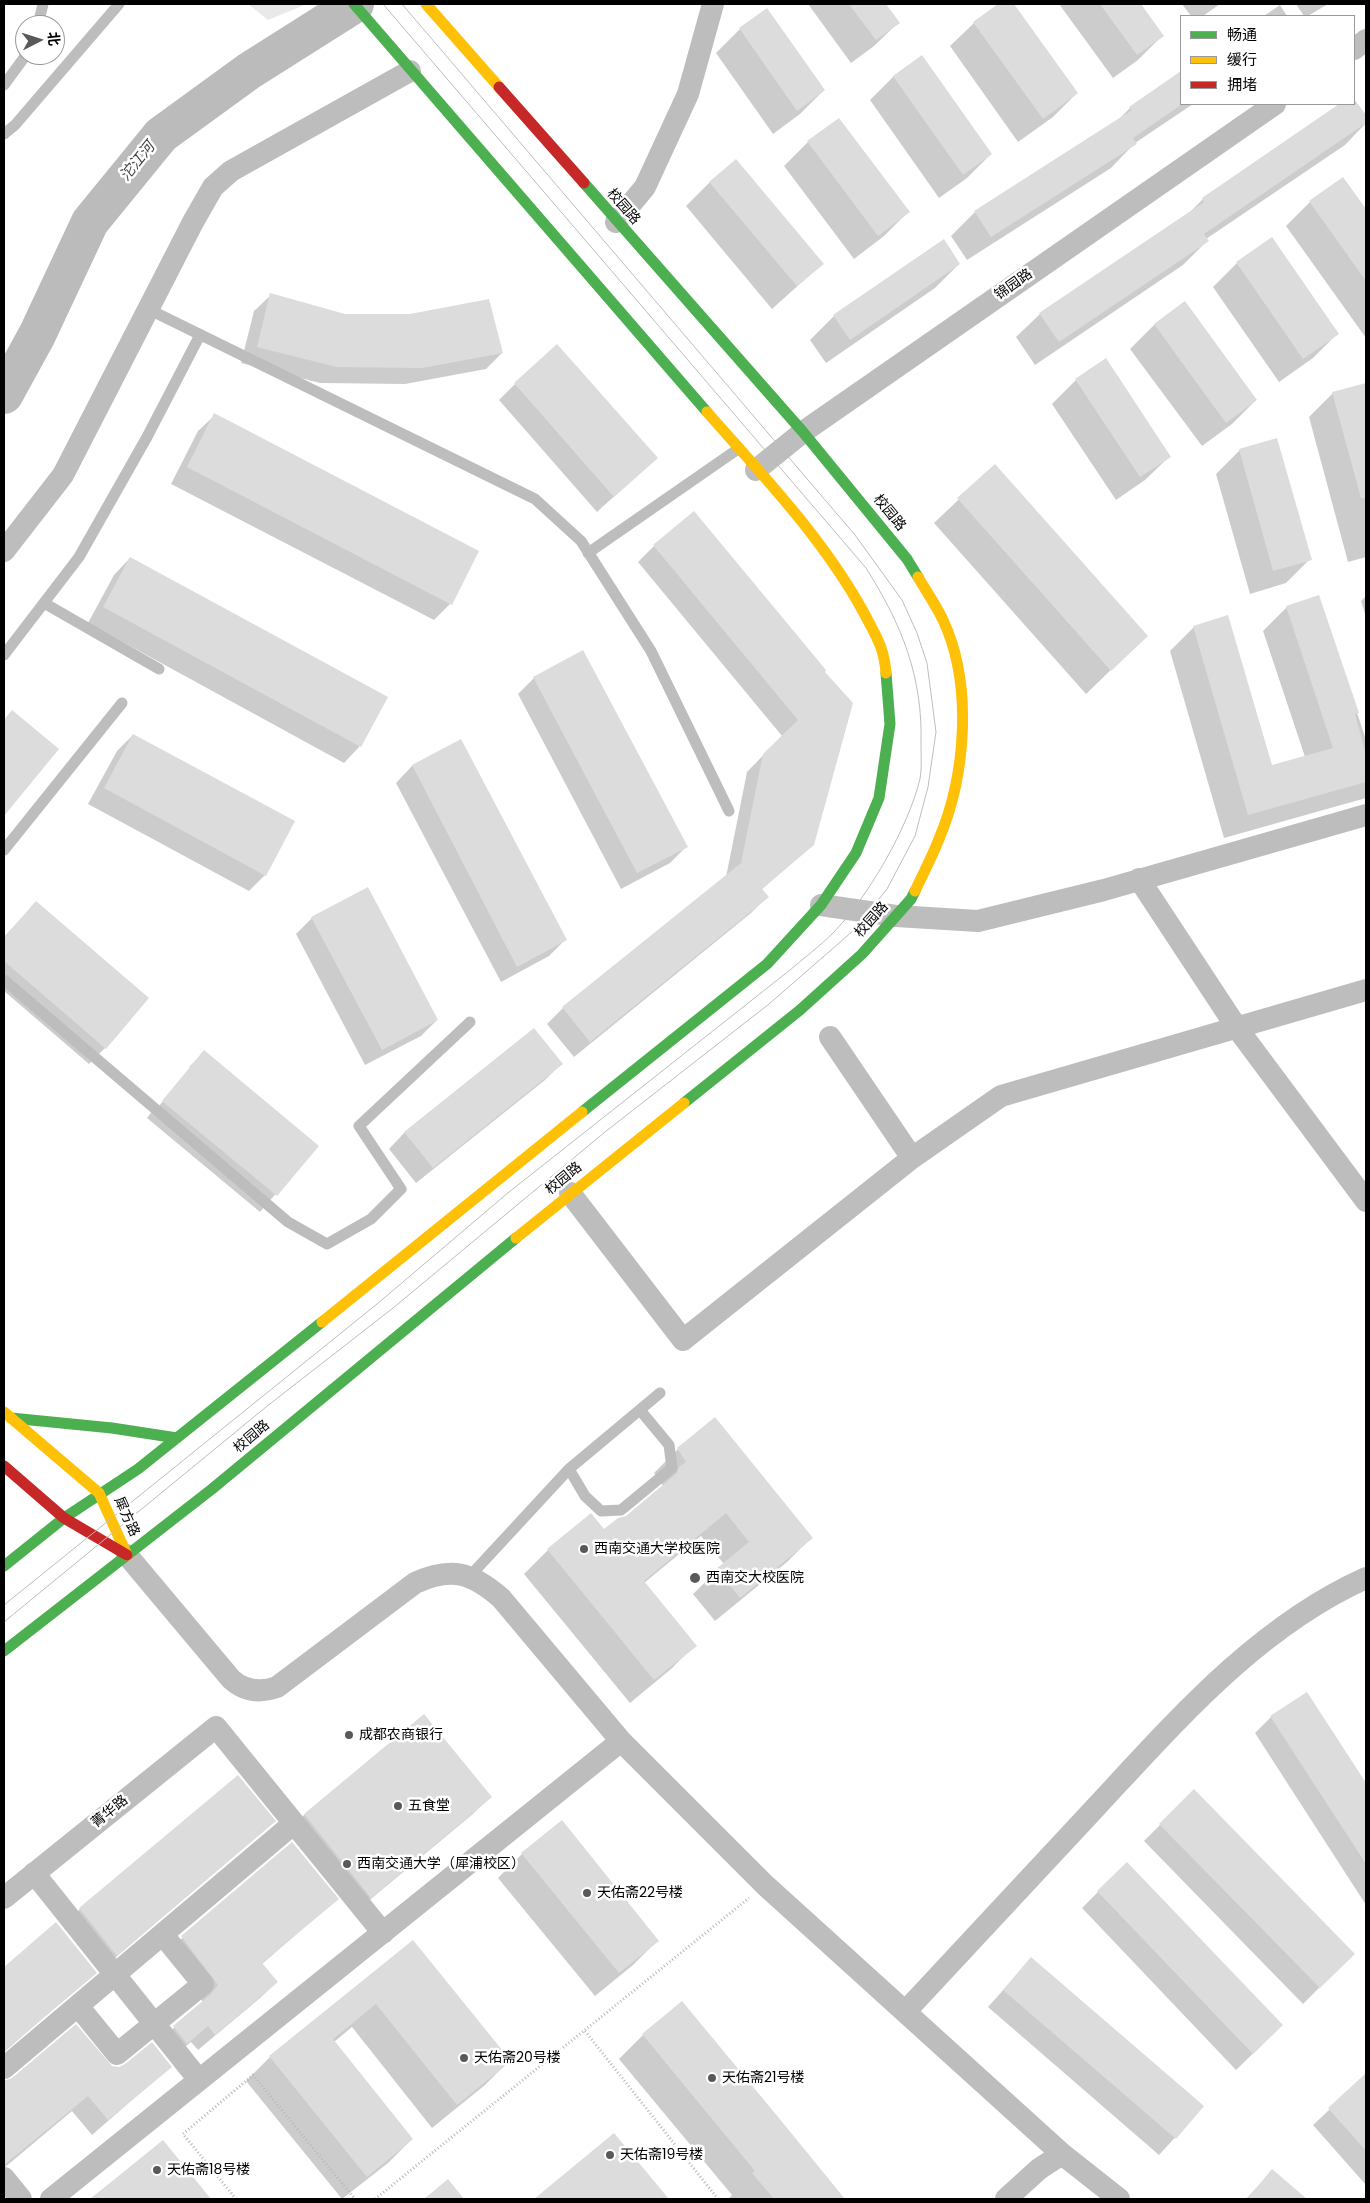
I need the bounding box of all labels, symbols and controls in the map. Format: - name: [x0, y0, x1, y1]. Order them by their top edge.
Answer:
- north arrow: [15, 15, 65, 65]
- legend: [1180, 15, 1355, 105]
- text: 畅通: [1227, 24, 1257, 45]
- text: 北: [43, 31, 65, 47]
- text: 缓行: [1227, 49, 1257, 70]
- text: 拥堵: [1227, 74, 1257, 95]
- water label: 沱江河: [117, 139, 159, 185]
- street label: 校园路: [603, 186, 643, 228]
- street label: 锦园路: [992, 266, 1036, 304]
- street label: 校园路: [869, 491, 909, 535]
- street label: 校园路: [852, 899, 892, 941]
- street label: 校园路: [542, 1159, 586, 1199]
- street label: 校园路: [231, 1417, 273, 1457]
- street label: 犀方路: [110, 1494, 142, 1540]
- place label: 西南交通大学校医院: [594, 1541, 720, 1557]
- marker: 西南交通大学校医院: [578, 1543, 590, 1555]
- place label: 西南交大校医院: [706, 1570, 804, 1586]
- marker: 西南交大校医院: [688, 1571, 702, 1585]
- place label: 成都农商银行: [359, 1727, 443, 1743]
- marker: 成都农商银行: [343, 1729, 355, 1741]
- street label: 菁华路: [88, 1792, 132, 1832]
- place label: 五食堂: [408, 1798, 450, 1814]
- marker: 五食堂: [392, 1800, 404, 1812]
- place label: 西南交通大学（犀浦校区）: [357, 1856, 525, 1872]
- marker: 西南交通大学（犀浦校区）: [341, 1858, 353, 1870]
- place label: 天佑斋22号楼: [597, 1885, 683, 1901]
- marker: 天佑斋22号楼: [581, 1887, 593, 1899]
- place label: 天佑斋20号楼: [474, 2050, 561, 2066]
- marker: 天佑斋20号楼: [458, 2052, 470, 2064]
- place label: 天佑斋21号楼: [722, 2070, 805, 2086]
- marker: 天佑斋21号楼: [706, 2072, 718, 2084]
- place label: 天佑斋19号楼: [620, 2147, 703, 2163]
- marker: 天佑斋19号楼: [604, 2149, 616, 2161]
- place label: 天佑斋18号楼: [167, 2162, 250, 2178]
- marker: 天佑斋18号楼: [151, 2164, 163, 2176]

